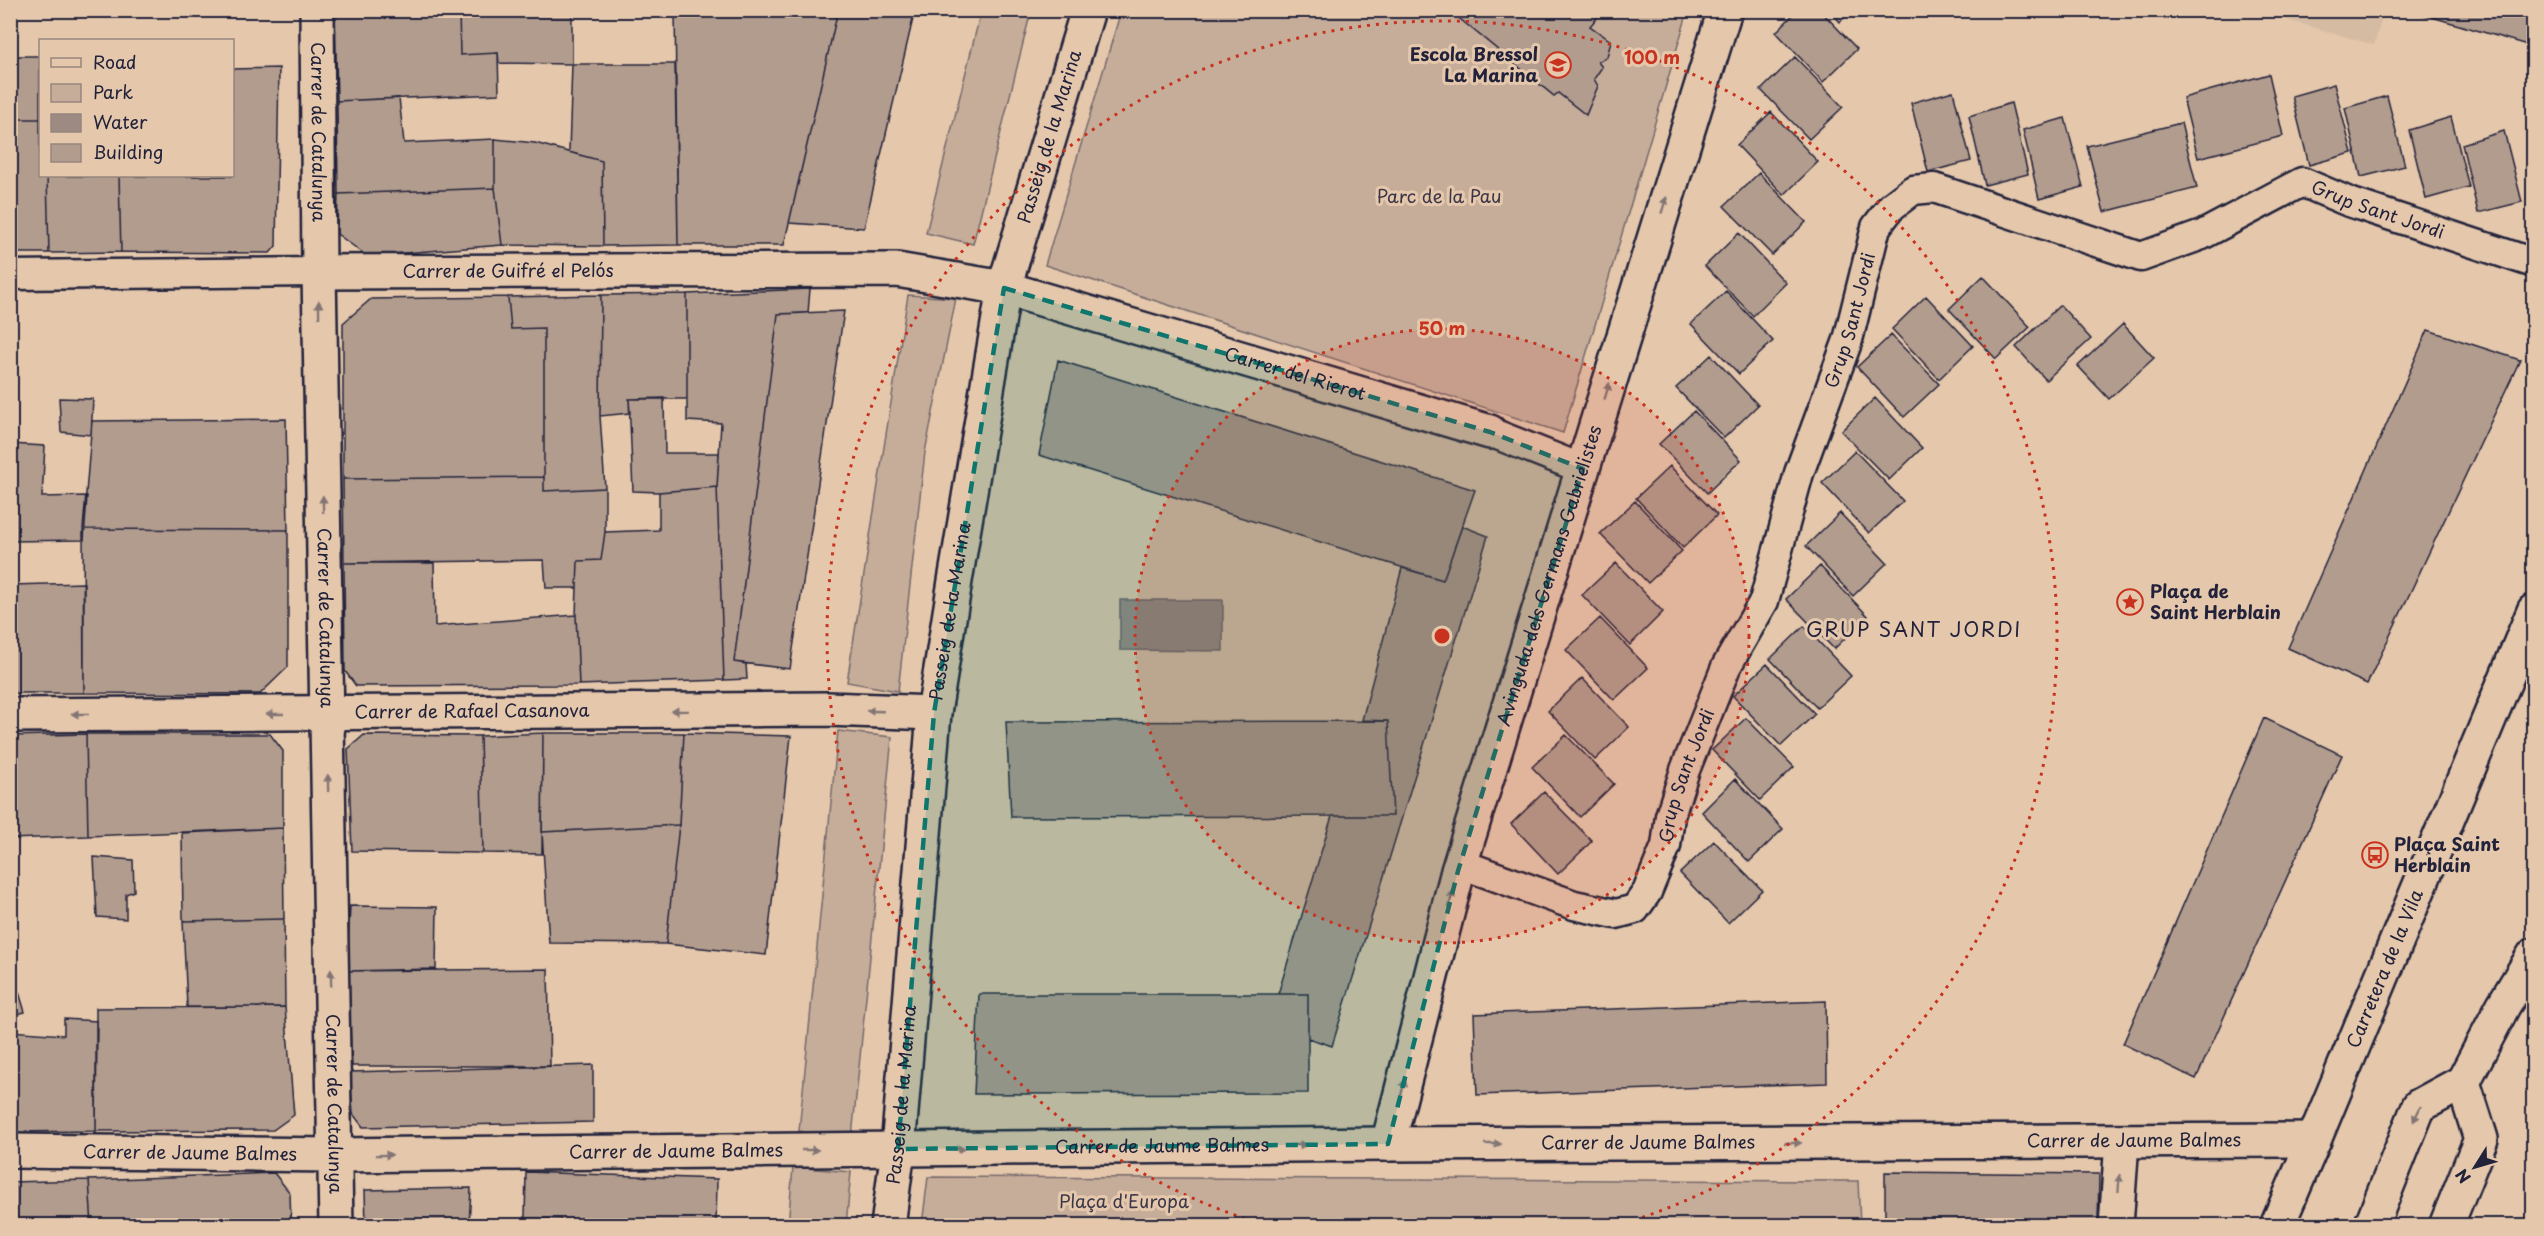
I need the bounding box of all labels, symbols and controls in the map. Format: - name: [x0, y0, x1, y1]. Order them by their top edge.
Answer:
- legend: [39, 39, 234, 177]
- place label: Escola Bressol La Marina: [1410, 40, 1538, 88]
- street label: Carrer de Catalunya: [305, 42, 334, 223]
- text: 100 m: [1624, 43, 1680, 70]
- street label: Passeig de la Marina: [1009, 46, 1087, 226]
- text: Road: [93, 48, 137, 75]
- school or university icon: Escola Bressol La Marina: [1543, 50, 1573, 80]
- text: Park: [93, 78, 133, 105]
- text: Water: [93, 108, 148, 135]
- text: Building: [93, 138, 163, 165]
- street label: Grup Sant Jordi: [2307, 173, 2448, 245]
- park label: Parc de la Pau: [1376, 182, 1502, 209]
- one-way arrow: [1660, 196, 1669, 214]
- street label: Grup Sant Jordi: [1816, 250, 1881, 391]
- street label: Carrer de Guifré el Pelós: [402, 256, 614, 284]
- one-way arrow: [315, 300, 324, 319]
- text: 50 m: [1419, 314, 1465, 341]
- street label: Carrer del Rierot: [1222, 339, 1369, 406]
- one-way arrow: [1603, 382, 1612, 400]
- street label: Avinguda dels Germans Gabrielistes: [1489, 422, 1607, 729]
- one-way arrow: [318, 495, 328, 514]
- street label: Passeig de la Marina: [921, 520, 977, 702]
- street label: Carrer de Catalunya: [312, 528, 342, 709]
- place label: Plaça de Saint Herblain: [2150, 577, 2281, 625]
- place icon: Plaça de Saint Herblain: [2115, 587, 2145, 617]
- district label: GRUP SANT JORDI: [1806, 614, 2022, 644]
- centre of rings: [1432, 626, 1452, 646]
- street label: Carrer de Rafael Casanova: [354, 696, 590, 724]
- street label: Grup Sant Jordi: [1652, 704, 1720, 844]
- one-way arrow: [671, 706, 690, 715]
- one-way arrow: [866, 706, 885, 716]
- one-way arrow: [71, 709, 90, 719]
- one-way arrow: [266, 709, 285, 719]
- one-way arrow: [323, 774, 333, 793]
- place label: Plaça Saint Herblain: [2394, 830, 2500, 878]
- bus stop icon: Plaça Saint Herblain: [2360, 840, 2390, 870]
- street label: Carretera de la Vila: [2339, 884, 2429, 1052]
- one-way arrow: [1447, 890, 1457, 908]
- one-way arrow: [326, 969, 336, 988]
- street label: Passeig de la Marina: [879, 1003, 922, 1186]
- street label: Carrer de Catalunya: [320, 1014, 350, 1195]
- one-way arrow: [1398, 1078, 1408, 1097]
- one-way arrow: [2412, 1105, 2422, 1123]
- street label: Carrer de Jaume Balmes: [2027, 1125, 2241, 1153]
- street label: Carrer de Jaume Balmes: [1541, 1127, 1755, 1155]
- street label: Carrer de Jaume Balmes: [1055, 1130, 1269, 1159]
- street label: Carrer de Jaume Balmes: [569, 1135, 783, 1165]
- street label: Carrer de Jaume Balmes: [83, 1137, 297, 1167]
- north arrow: [2445, 1137, 2505, 1197]
- one-way arrow: [1784, 1138, 1803, 1147]
- one-way arrow: [1484, 1139, 1503, 1149]
- one-way arrow: [1289, 1140, 1308, 1150]
- one-way arrow: [947, 1144, 966, 1154]
- one-way arrow: [800, 1145, 819, 1155]
- one-way arrow: [374, 1150, 393, 1159]
- text: N: [2449, 1164, 2476, 1189]
- one-way arrow: [2114, 1174, 2124, 1193]
- park label: Plaça d'Europa: [1059, 1187, 1189, 1214]

